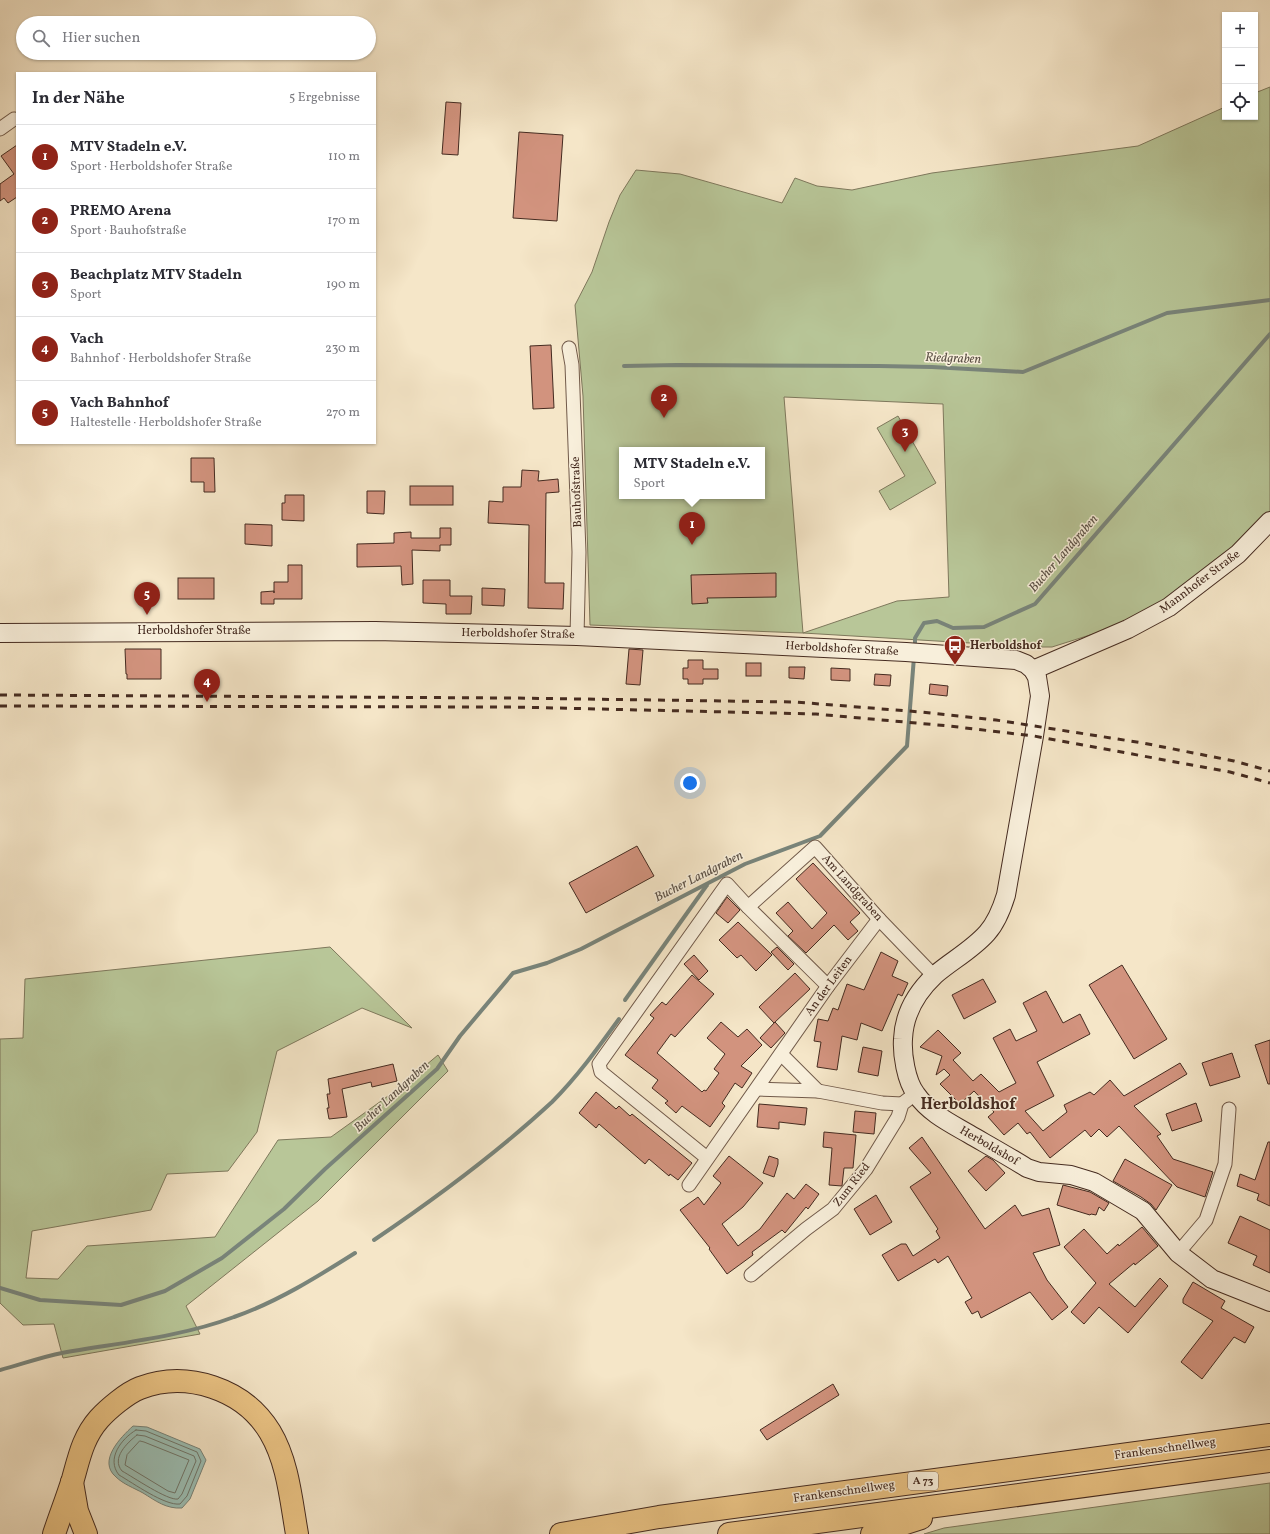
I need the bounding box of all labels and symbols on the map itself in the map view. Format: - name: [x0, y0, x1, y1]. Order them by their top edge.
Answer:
- water label: Riedgraben: [925, 349, 982, 369]
- pin: 2: [651, 385, 677, 418]
- pin: 3: [892, 419, 918, 452]
- street label: Bauhofstraße: [568, 456, 586, 528]
- water label: Bucher Landgraben: [1025, 511, 1103, 597]
- pin: 1: [679, 512, 705, 545]
- street label: Mannhofer Straße: [1156, 546, 1244, 618]
- pin: 5: [134, 582, 160, 615]
- street label: Herboldshofer Straße: [137, 623, 251, 639]
- street label: Herboldshofer Straße: [461, 625, 575, 643]
- bus stop icon: Herboldshof: [942, 633, 968, 666]
- street label: Herboldshofer Straße: [785, 638, 899, 660]
- place label: Herboldshof: [970, 638, 1043, 654]
- pin: 4: [194, 669, 220, 702]
- your location: [680, 773, 700, 793]
- water label: Bucher Landgraben: [652, 847, 747, 907]
- street label: Am Landgraben: [818, 851, 886, 925]
- street label: An der Leiten: [802, 953, 856, 1019]
- water label: Bucher Landgraben: [350, 1057, 434, 1137]
- district label: Herboldshof: [920, 1094, 1017, 1116]
- street label: Herboldshof: [957, 1123, 1023, 1170]
- street label: Zum Ried: [830, 1160, 874, 1210]
- street label: Frankenschnellweg: [1113, 1434, 1217, 1464]
- road number: A 73: [908, 1472, 938, 1490]
- street label: Frankenschnellweg: [792, 1477, 896, 1507]

